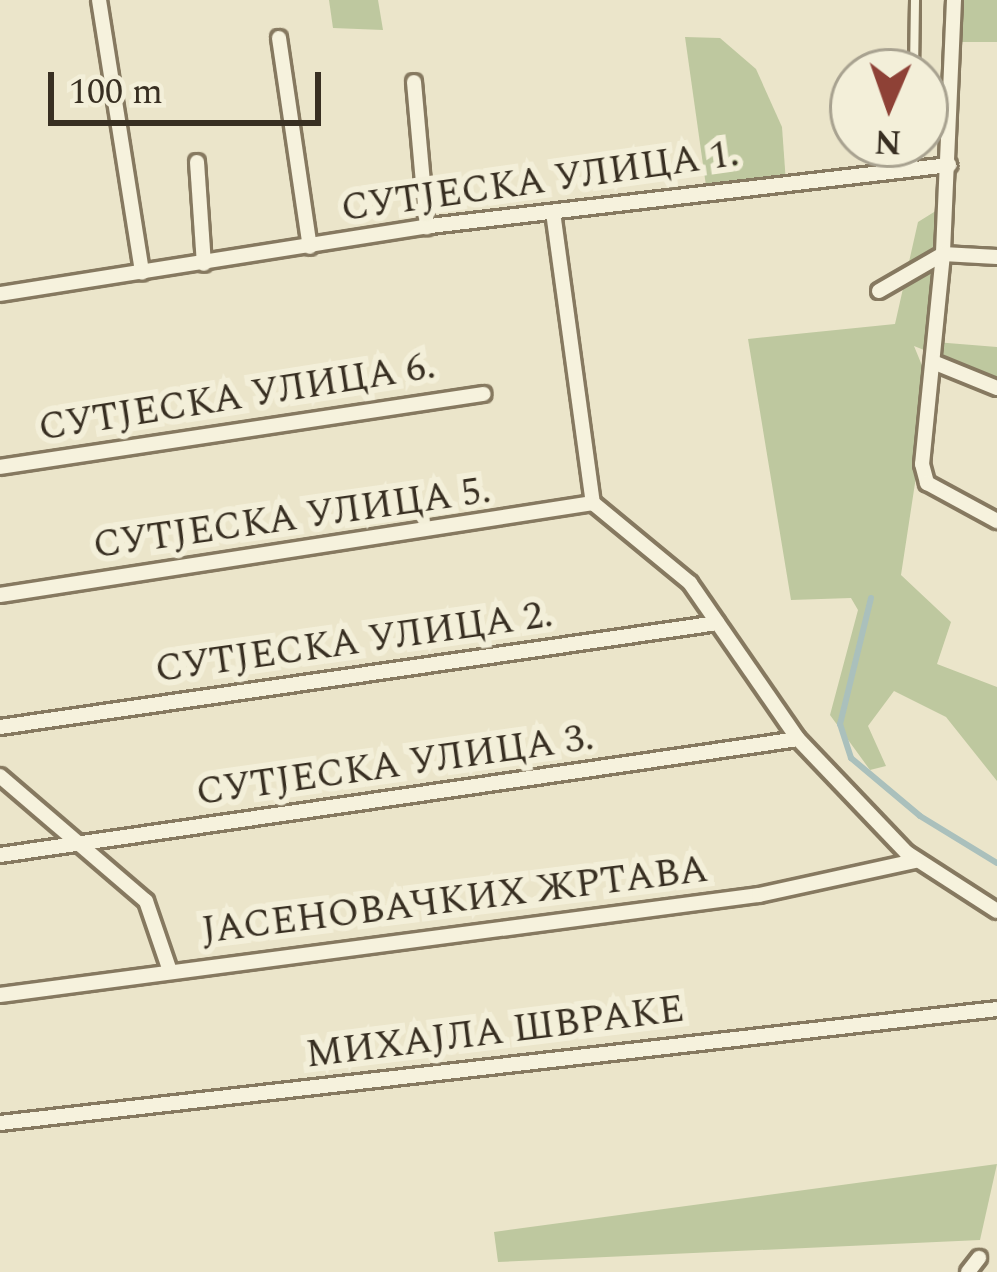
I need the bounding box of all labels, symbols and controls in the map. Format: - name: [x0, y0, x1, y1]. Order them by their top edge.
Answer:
- scale bar: [54, 48, 327, 122]
- north arrow: [829, 48, 949, 168]
- text: 100 m: [69, 65, 163, 120]
- text: N: [874, 116, 902, 166]
- street label: СУТЈЕСКА УЛИЦА 1.: [338, 131, 742, 233]
- street label: СУТЈЕСКА УЛИЦА 6.: [35, 344, 439, 452]
- street label: СУТЈЕСКА УЛИЦА 5.: [90, 468, 494, 570]
- street label: СУТЈЕСКА УЛИЦА 2.: [152, 592, 556, 694]
- street label: СУТЈЕСКА УЛИЦА 3.: [193, 715, 597, 817]
- street label: ЈАСЕНОВАЧКИХ ЖРТАВА: [199, 847, 711, 955]
- street label: МИХАЈЛА ШВРАКЕ: [303, 987, 687, 1079]

